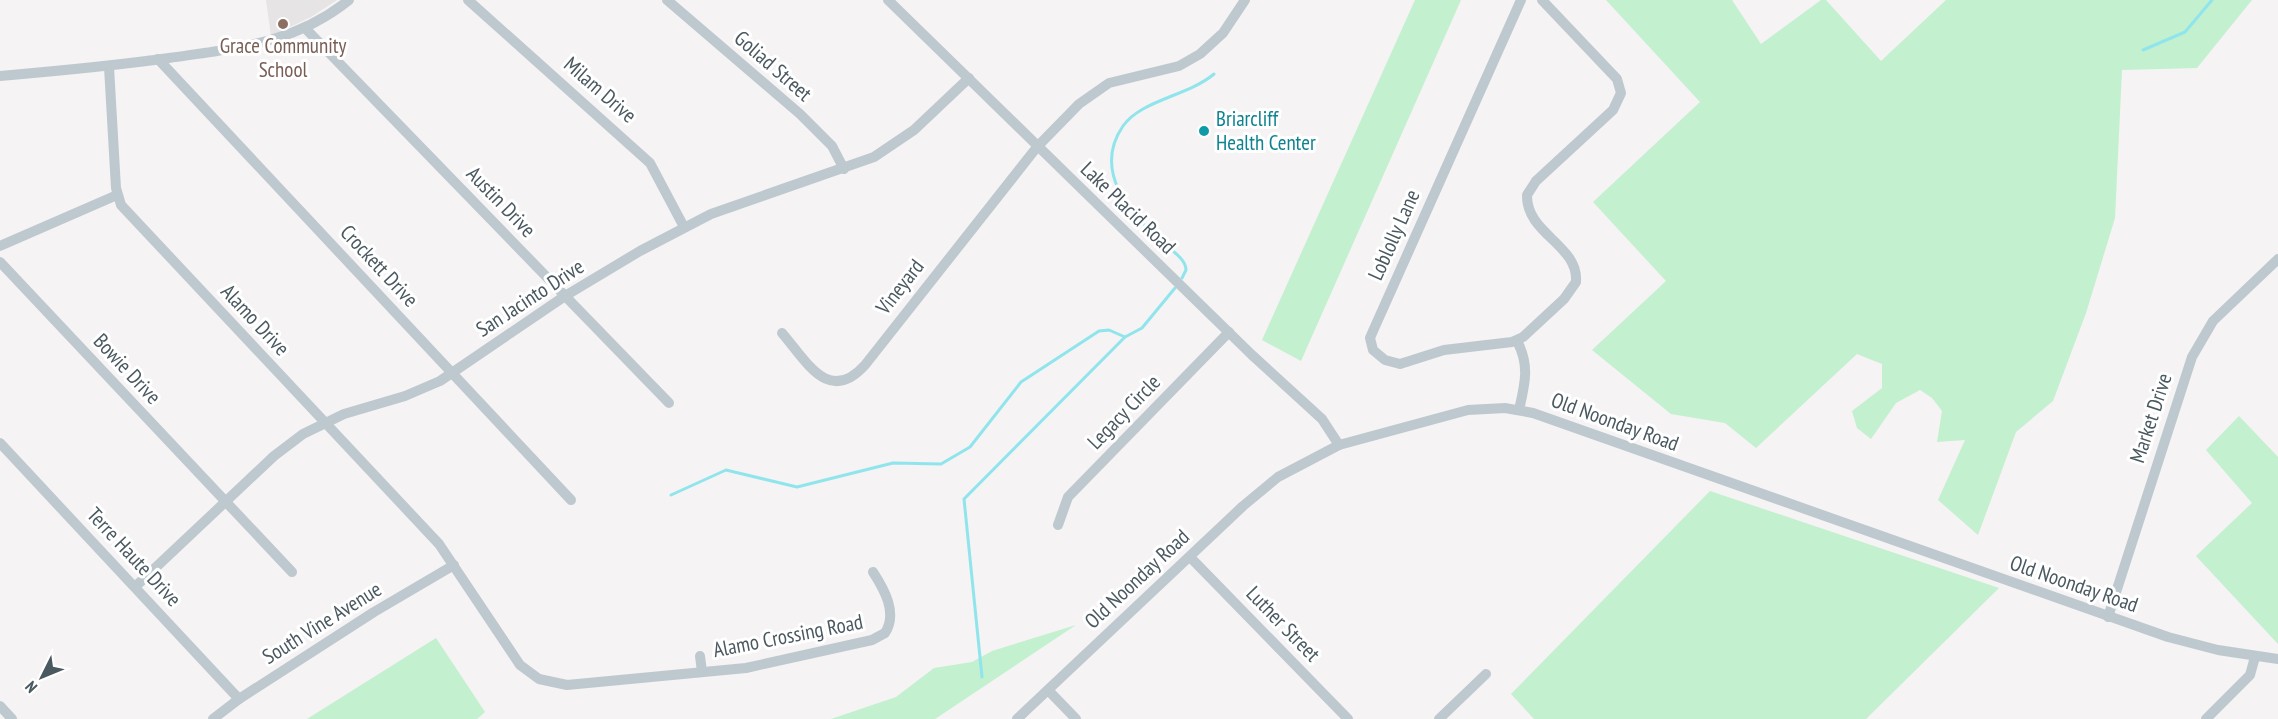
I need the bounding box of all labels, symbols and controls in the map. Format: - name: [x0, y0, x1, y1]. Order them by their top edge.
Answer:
- marker: Grace Community School: [276, 17, 290, 31]
- street label: Goliad Street: [729, 25, 818, 107]
- place label: Grace Community School: [220, 32, 346, 83]
- street label: Milam Drive: [558, 51, 642, 129]
- place label: Briarcliff Health Center: [1216, 105, 1316, 156]
- marker: Briarcliff Health Center: [1197, 124, 1211, 138]
- street label: Lake Placid Road: [1075, 156, 1182, 260]
- street label: Austin Drive: [461, 161, 542, 243]
- street label: Loblolly Lane: [1362, 185, 1425, 284]
- street label: Crockett Drive: [335, 219, 424, 312]
- street label: San Jacinto Drive: [471, 253, 589, 342]
- street label: Vineyard: [869, 254, 930, 321]
- street label: Alamo Drive: [215, 278, 295, 361]
- street label: Bowie Drive: [88, 328, 167, 410]
- street label: Legacy Circle: [1081, 369, 1166, 455]
- street label: Market Drive: [2123, 370, 2178, 466]
- street label: Old Noonday Road: [1548, 386, 1683, 457]
- street label: Terre Haute Drive: [81, 501, 187, 612]
- street label: Old Noonday Road: [1079, 523, 1195, 634]
- street label: Old Noonday Road: [2007, 549, 2142, 618]
- street label: South Vine Avenue: [257, 575, 386, 670]
- street label: Luther Street: [1241, 580, 1326, 667]
- street label: Alamo Crossing Road: [711, 608, 865, 663]
- north arrow: [12, 647, 72, 707]
- text: N: [21, 677, 41, 697]

